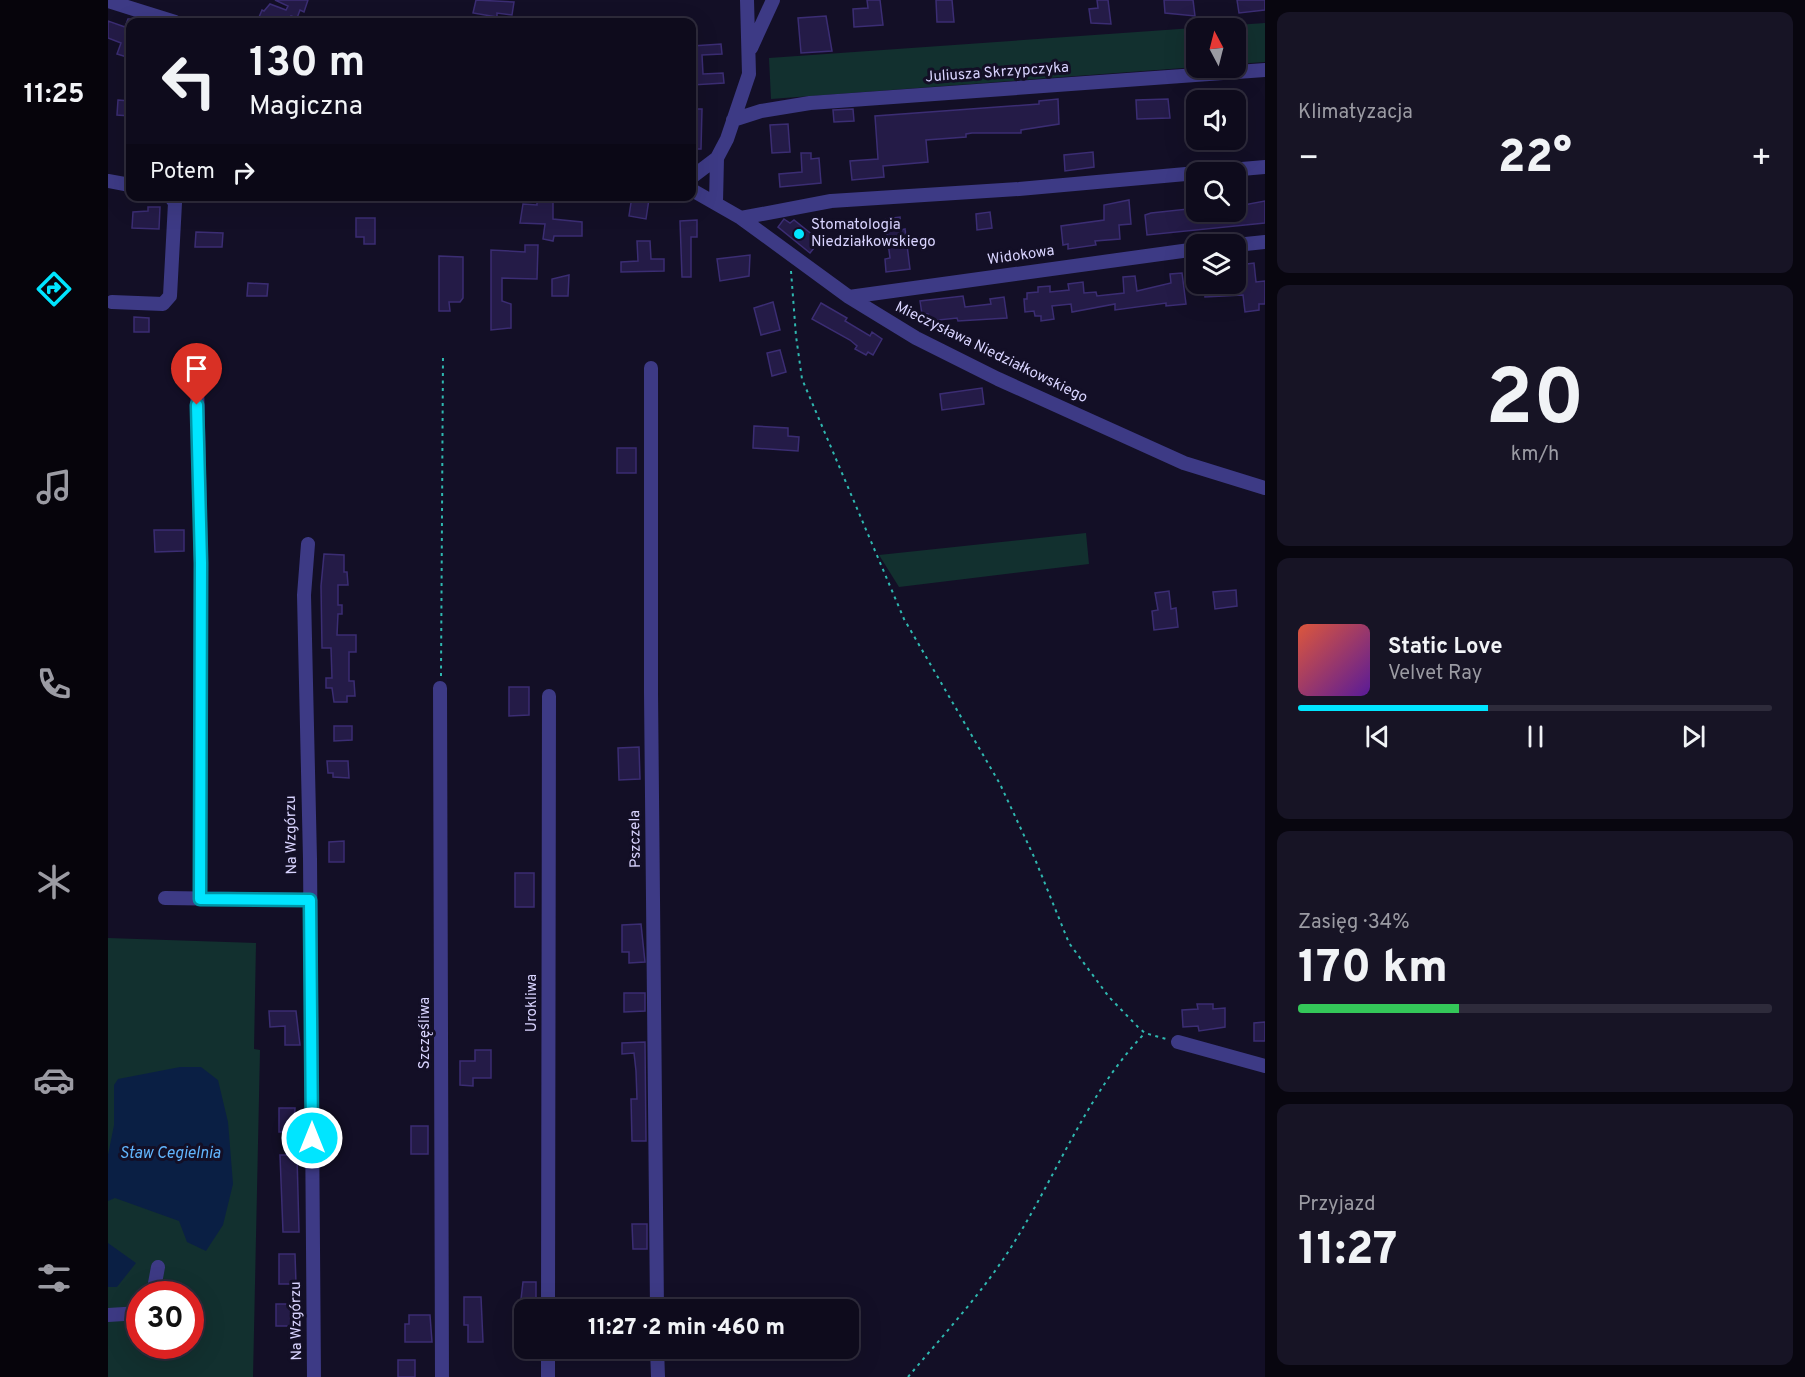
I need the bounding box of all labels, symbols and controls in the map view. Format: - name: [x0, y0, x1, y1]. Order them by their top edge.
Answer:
- north arrow: [1186, 18, 1246, 78]
- map controls: [1186, 18, 1246, 294]
- text: 130 m: [249, 38, 365, 91]
- icon: left: [150, 42, 228, 120]
- street label: Juliusza Skrzypczyka: [925, 59, 1069, 87]
- text: 11:25: [23, 78, 85, 112]
- text: Magiczna: [249, 90, 363, 124]
- button: sound: [1186, 90, 1246, 150]
- text: Klimatyzacja: [1298, 100, 1413, 126]
- text: 22°: [1498, 131, 1572, 188]
- text: −: [1298, 139, 1319, 181]
- text: +: [1751, 139, 1772, 181]
- icon: right: [227, 156, 260, 189]
- text: Potem: [150, 159, 215, 186]
- button: search: [1186, 162, 1246, 222]
- place label: Stomatologia Niedziałkowskiego: [811, 216, 936, 252]
- marker: Stomatologia Niedziałkowskiego: [792, 227, 806, 241]
- button: layers: [1186, 234, 1246, 294]
- street label: Widokowa: [986, 242, 1056, 270]
- icon: directions: [33, 268, 75, 310]
- street label: Mieczysława Niedziałkowskiego: [892, 298, 1090, 408]
- pin: [171, 343, 222, 405]
- icon: arrive: [180, 352, 213, 385]
- text: 20: [1486, 353, 1584, 452]
- text: km/h: [1511, 442, 1559, 468]
- icon: music: [33, 466, 75, 508]
- text: Static Love: [1388, 634, 1502, 661]
- text: Velvet Ray: [1388, 661, 1482, 687]
- icon: phone: [33, 663, 75, 705]
- icon: previous: [1361, 720, 1394, 753]
- icon: pause: [1519, 720, 1552, 753]
- icon: next: [1677, 720, 1710, 753]
- street label: Na Wzgórzu: [282, 795, 302, 875]
- street label: Pszczela: [626, 810, 646, 868]
- icon: climate: [33, 861, 75, 903]
- text: Zasięg · 34%: [1298, 910, 1410, 936]
- text: 170 km: [1298, 941, 1448, 998]
- street label: Urokliwa: [523, 974, 542, 1032]
- street label: Szczęśliwa: [416, 997, 435, 1069]
- icon: car: [33, 1059, 75, 1101]
- position arrow: [280, 1106, 344, 1170]
- water label: Staw Cegielnia: [119, 1144, 221, 1164]
- text: Przyjazd: [1298, 1192, 1375, 1218]
- text: 11:27: [1298, 1223, 1397, 1280]
- icon: filters: [33, 1257, 75, 1299]
- speed limit sign: 30: [126, 1281, 204, 1359]
- street label: Na Wzgórzu: [287, 1281, 307, 1361]
- text: 11:27 · 2 min · 460 m: [588, 1315, 785, 1342]

